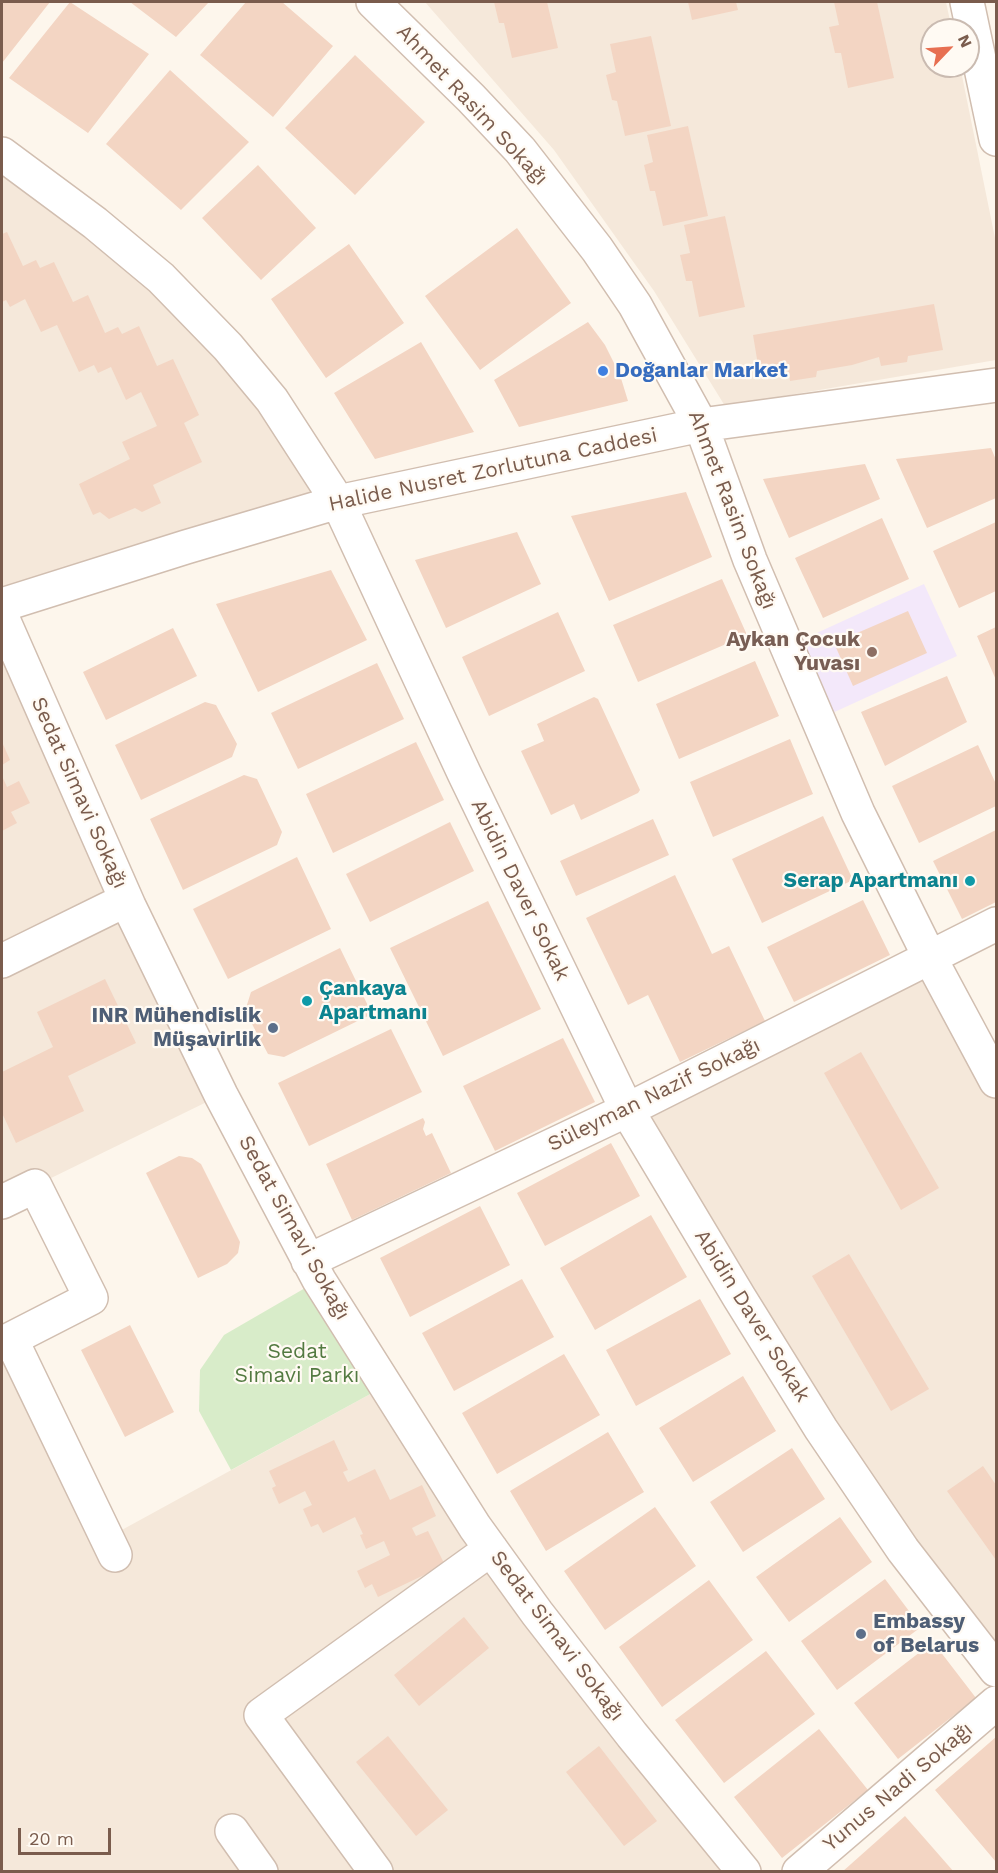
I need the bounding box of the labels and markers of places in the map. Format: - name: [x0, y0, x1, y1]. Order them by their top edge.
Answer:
- place label: Doğanlar Market: [615, 358, 788, 384]
- marker: Doğanlar Market: [596, 364, 610, 378]
- place label: Aykan Çocuk Yuvası: [726, 627, 860, 677]
- marker: Aykan Çocuk Yuvası: [865, 645, 879, 659]
- place label: Serap Apartmanı: [784, 868, 958, 894]
- marker: Serap Apartmanı: [963, 874, 977, 888]
- place label: Çankaya Apartmanı: [319, 976, 427, 1026]
- marker: Çankaya Apartmanı: [300, 994, 314, 1008]
- place label: INR Mühendislik Müşavirlik: [92, 1003, 261, 1053]
- marker: INR Mühendislik Müşavirlik: [266, 1021, 280, 1035]
- place label: Embassy of Belarus: [873, 1609, 979, 1659]
- marker: Embassy of Belarus: [854, 1627, 868, 1641]

